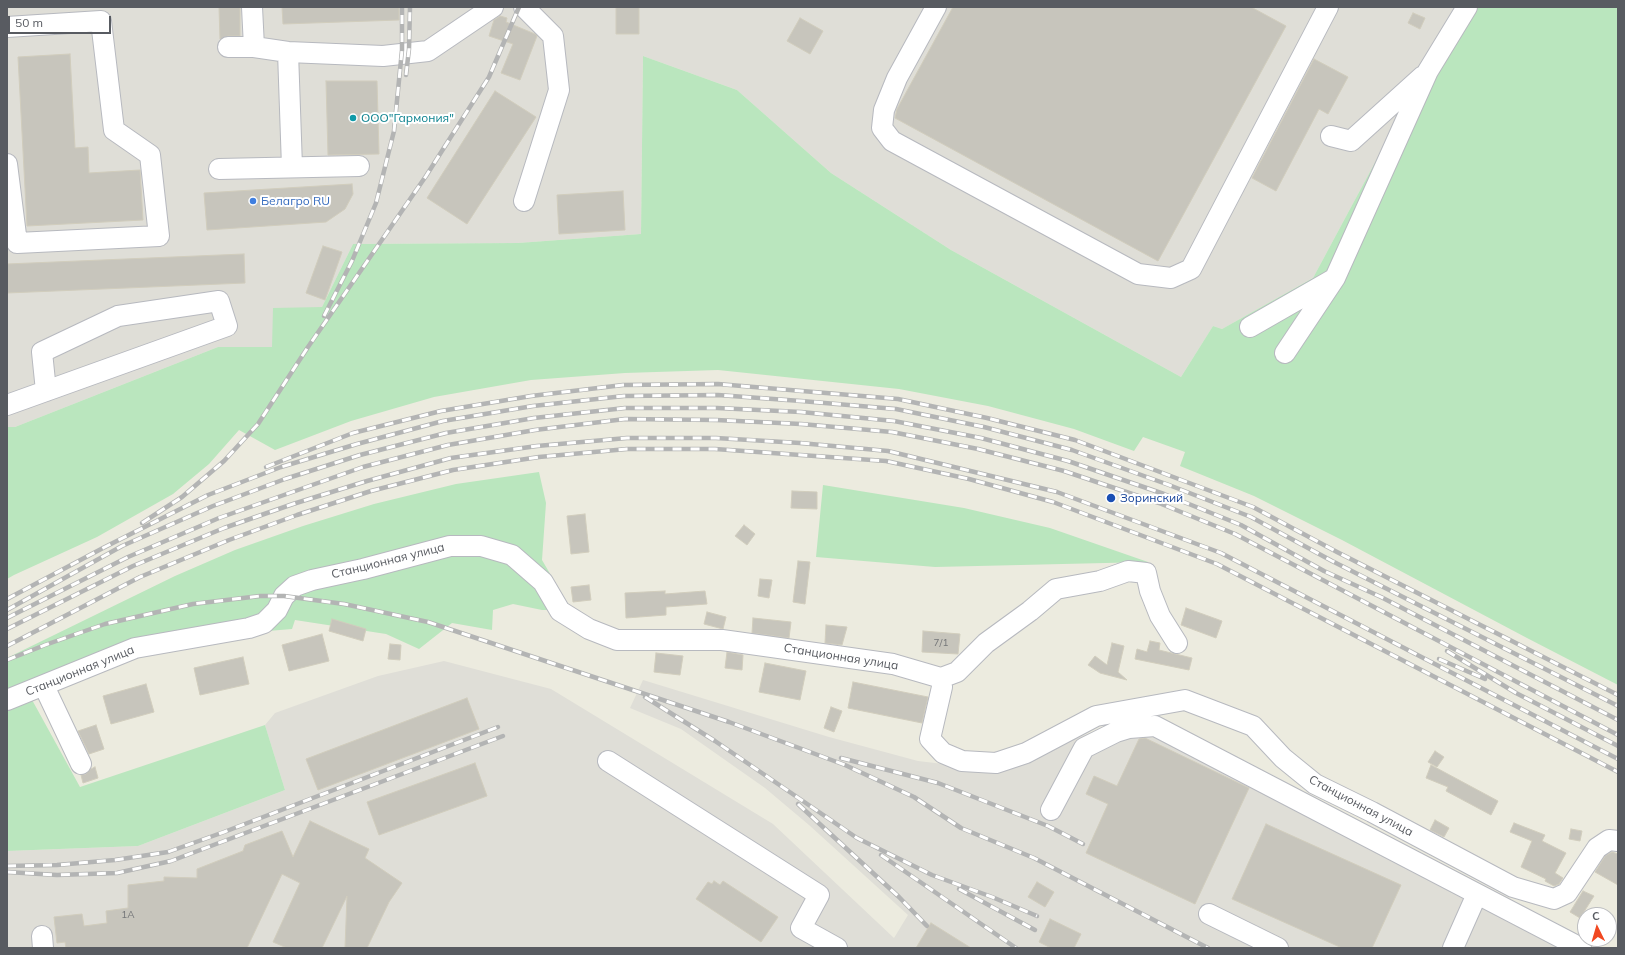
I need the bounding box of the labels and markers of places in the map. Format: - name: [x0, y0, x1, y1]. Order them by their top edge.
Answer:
- place label: ООО"Гармония": [361, 111, 454, 125]
- marker: ООО"Гармония": [348, 113, 358, 123]
- place label: Белагро RU: [261, 194, 330, 208]
- marker: Белагро RU: [248, 196, 258, 206]
- place label: Зоринский: [1120, 491, 1183, 505]
- marker: Зоринский: [1105, 492, 1117, 504]

